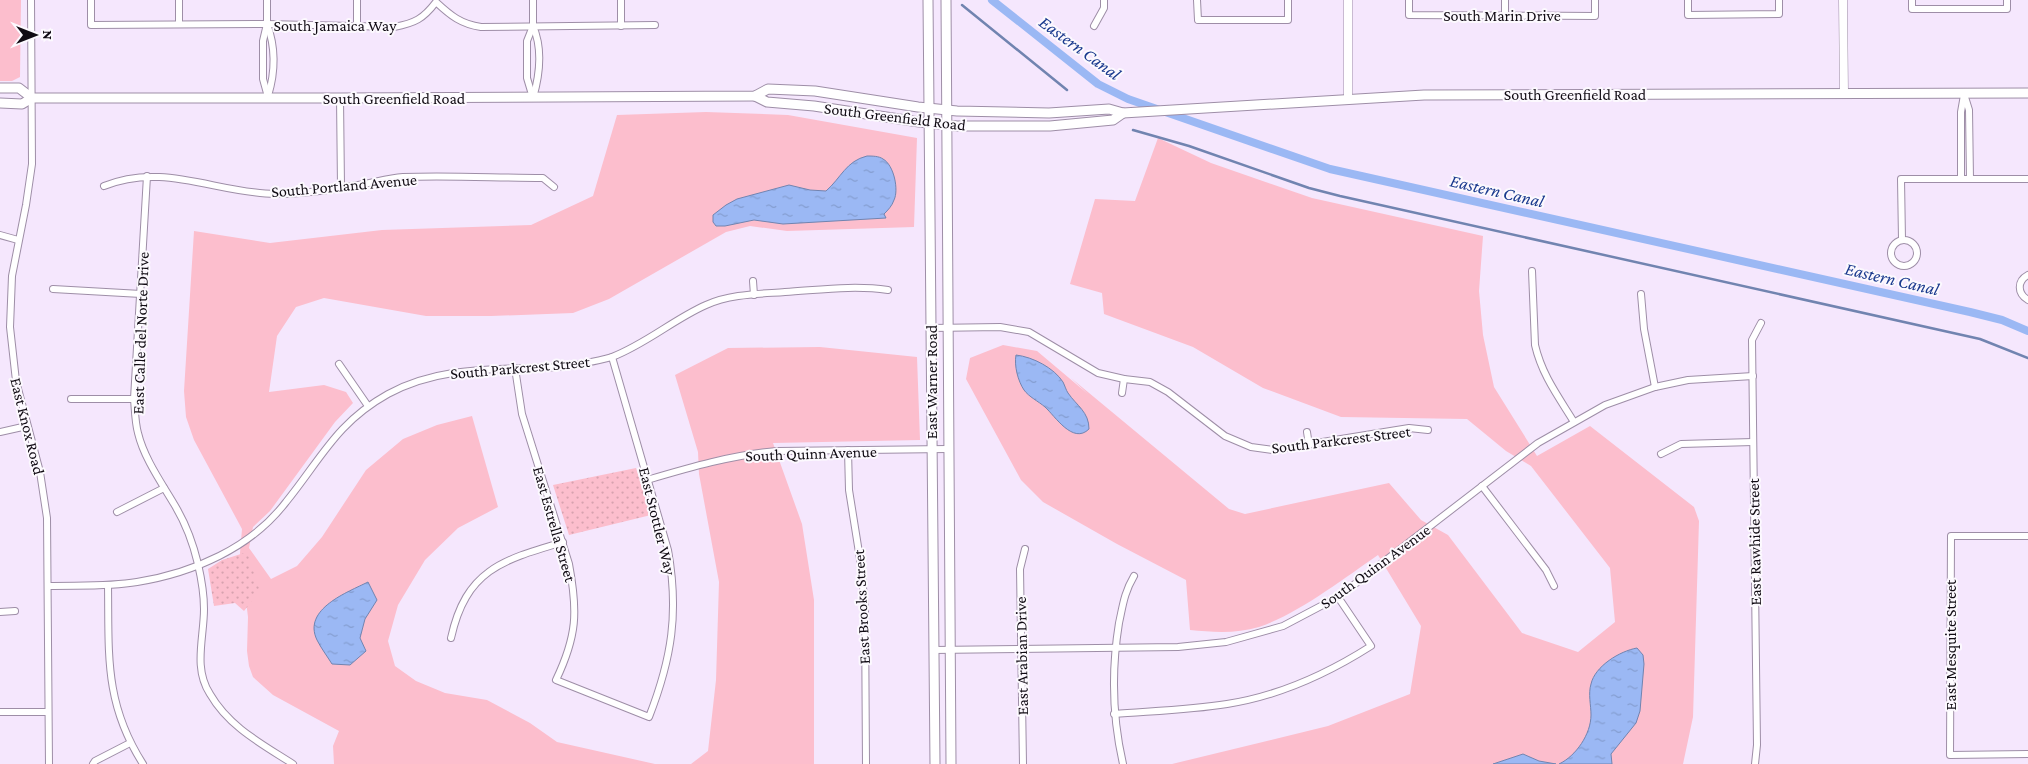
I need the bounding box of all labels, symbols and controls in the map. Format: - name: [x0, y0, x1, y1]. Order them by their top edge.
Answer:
- street label: South Marin Drive: [1443, 7, 1561, 24]
- north arrow: [10, 10, 60, 60]
- water label: Eastern Canal: [1035, 12, 1125, 85]
- street label: South Jamaica Way: [273, 17, 397, 35]
- text: N: [40, 30, 56, 40]
- street label: South Greenfield Road: [1504, 86, 1647, 103]
- street label: South Greenfield Road: [323, 90, 466, 107]
- street label: South Greenfield Road: [823, 99, 967, 134]
- street label: South Portland Avenue: [270, 171, 418, 200]
- water label: Eastern Canal: [1448, 171, 1546, 212]
- street label: East Calle del Norte Drive: [129, 251, 152, 415]
- water label: Eastern Canal: [1843, 259, 1941, 300]
- street label: East Warner Road: [923, 324, 940, 439]
- street label: South Parkcrest Street: [449, 353, 591, 382]
- street label: East Knox Road: [7, 376, 48, 477]
- street label: South Parkcrest Street: [1270, 422, 1412, 456]
- street label: South Quinn Avenue: [745, 443, 877, 464]
- street label: East Estrella Street: [530, 464, 579, 585]
- street label: East Stottler Way: [635, 465, 679, 578]
- street label: East Rawhide Street: [1745, 478, 1764, 606]
- street label: South Quinn Avenue: [1317, 521, 1433, 612]
- street label: East Brooks Street: [850, 548, 873, 665]
- street label: East Mesquite Street: [1942, 579, 1960, 710]
- street label: East Arabian Drive: [1012, 596, 1031, 716]

